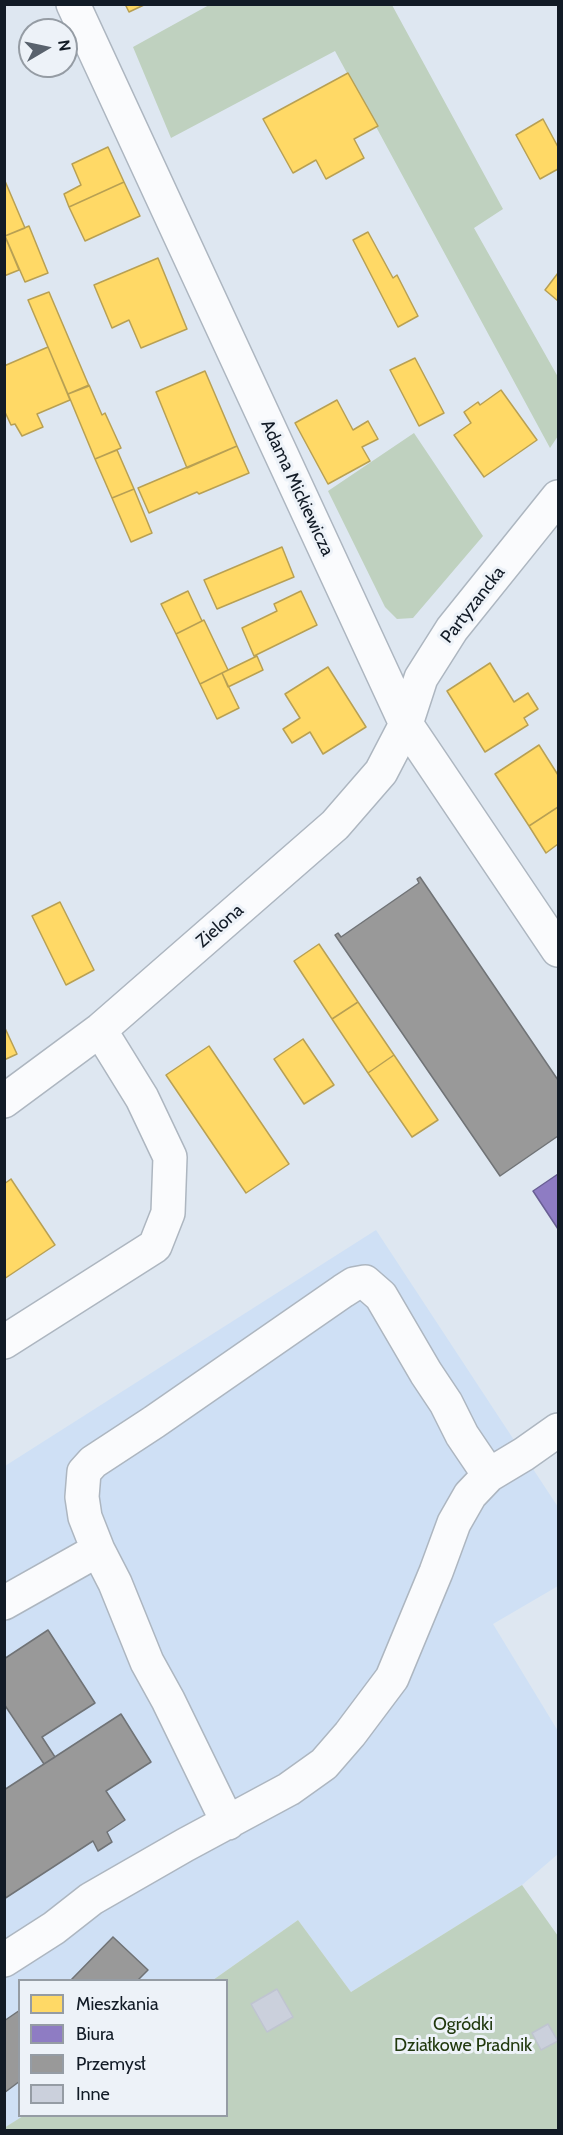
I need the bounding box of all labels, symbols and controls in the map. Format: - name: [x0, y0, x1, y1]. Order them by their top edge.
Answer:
- north arrow: [18, 18, 78, 78]
- text: N: [54, 38, 75, 52]
- street label: Adama Mickiewicza: [256, 417, 338, 559]
- street label: Partyzancka: [436, 562, 510, 648]
- street label: Zielona: [192, 900, 248, 952]
- legend: [18, 1979, 228, 2117]
- text: Mieszkania: [76, 1993, 159, 2015]
- park label: Ogródki Działkowe Pradnik: [394, 2014, 532, 2056]
- text: Biura: [76, 2023, 114, 2045]
- text: Przemysł: [76, 2053, 146, 2075]
- text: Inne: [76, 2083, 110, 2105]

